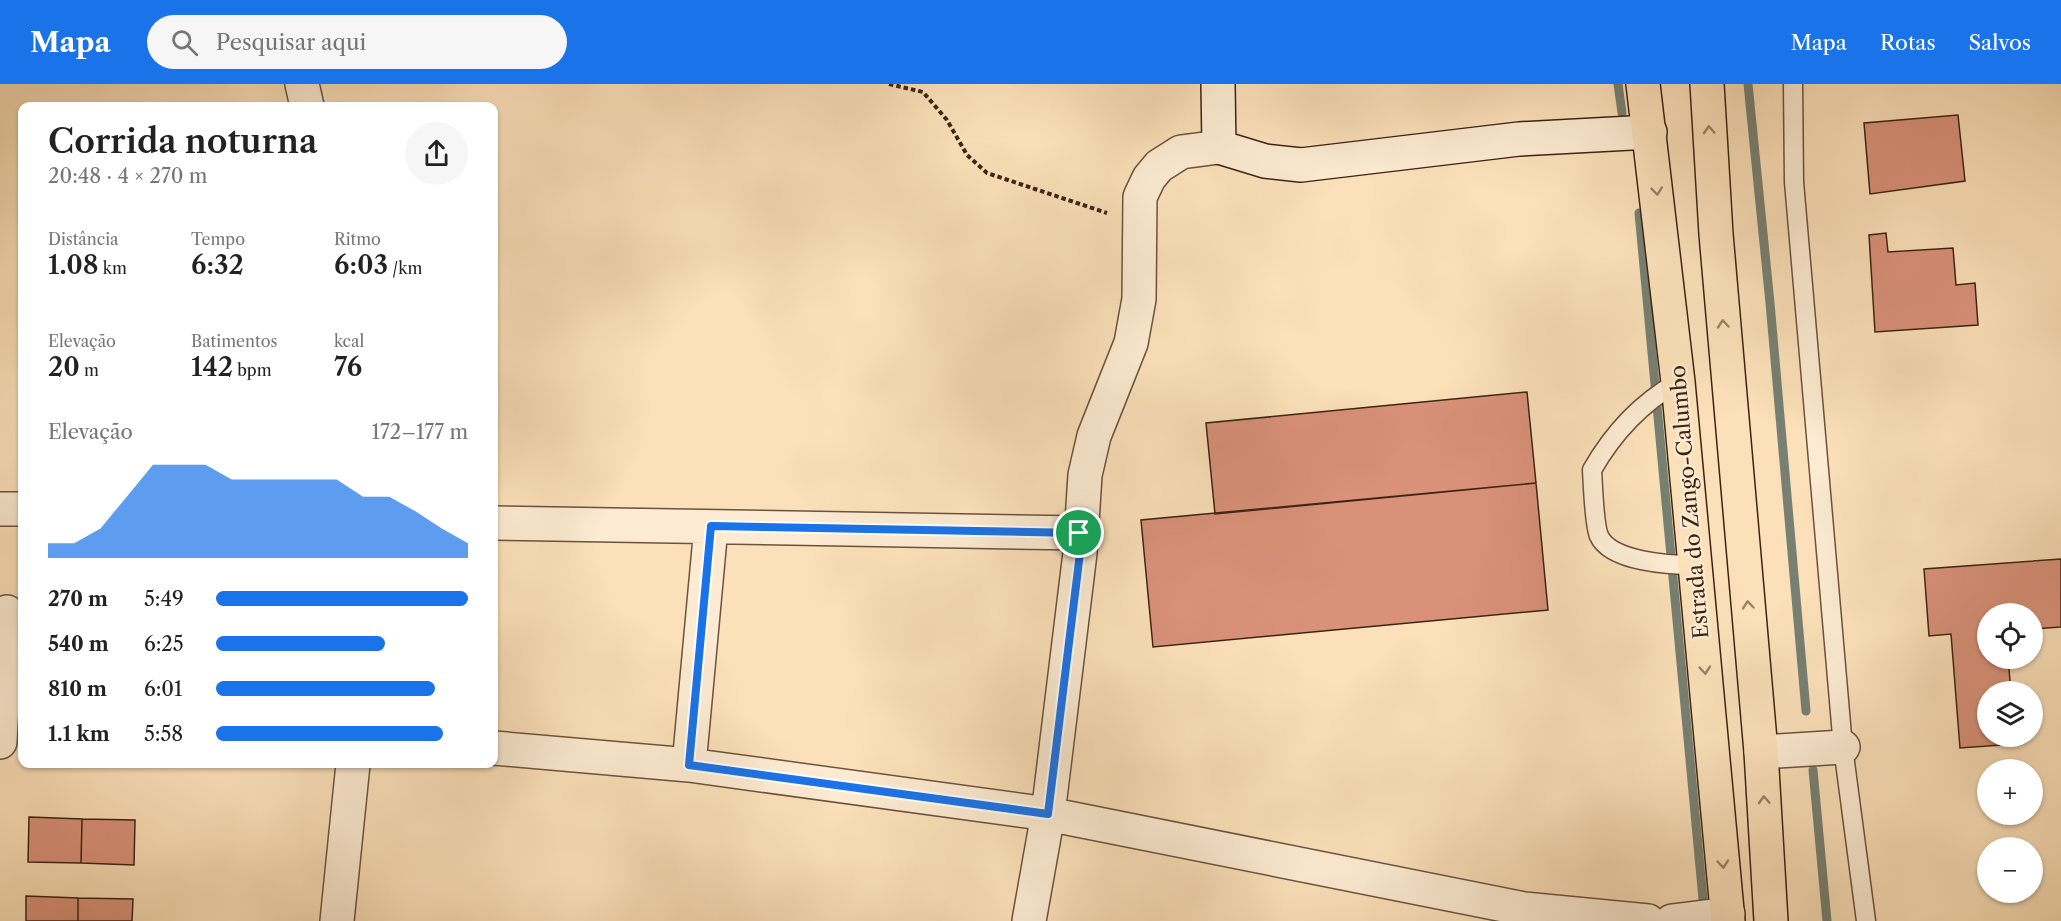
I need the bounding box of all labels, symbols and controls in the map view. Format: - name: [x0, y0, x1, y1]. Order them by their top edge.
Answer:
- search box: [147, 15, 567, 69]
- text: Mapa: [30, 25, 111, 59]
- icon: search: [168, 26, 201, 59]
- text: Pesquisar aqui: [216, 29, 366, 56]
- text: Mapa: [1791, 30, 1847, 55]
- text: Rotas: [1880, 30, 1936, 55]
- text: Salvos: [1969, 30, 2031, 55]
- text: Corrida noturna: [48, 121, 318, 162]
- button: share: [405, 122, 468, 185]
- one-way arrow: [1703, 125, 1716, 134]
- text: 20:48 · 4 × 270 m: [48, 164, 207, 188]
- one-way arrow: [1650, 186, 1663, 195]
- text: Distância: [48, 229, 119, 249]
- text: Tempo: [191, 229, 245, 249]
- text: Ritmo: [334, 229, 381, 249]
- text: 1.08: [48, 249, 99, 281]
- text: 6:32: [191, 249, 244, 281]
- text: 6:03: [334, 249, 388, 281]
- text: km: [99, 258, 127, 278]
- text: /km: [388, 258, 422, 278]
- one-way arrow: [1717, 320, 1730, 329]
- text: Elevação: [48, 331, 116, 351]
- text: Batimentos: [191, 331, 277, 351]
- text: kcal: [334, 331, 364, 351]
- text: 20: [48, 351, 80, 383]
- text: 142: [191, 351, 233, 383]
- text: 76: [334, 351, 362, 383]
- text: m: [80, 360, 99, 380]
- text: bpm: [233, 360, 272, 380]
- street label: Estrada do Zango-Calumbo: [1665, 364, 1713, 640]
- text: Elevação: [48, 420, 133, 444]
- text: 172–177 m: [372, 420, 468, 444]
- pin: [1053, 507, 1104, 558]
- icon: arrive: [1062, 516, 1095, 549]
- text: 270 m: [48, 587, 108, 611]
- text: 5:49: [144, 587, 184, 611]
- one-way arrow: [1742, 601, 1755, 610]
- map controls: [1977, 603, 2043, 903]
- button: locate: [1977, 603, 2043, 669]
- text: 540 m: [48, 632, 109, 656]
- text: 6:25: [144, 632, 184, 656]
- one-way arrow: [1698, 666, 1711, 675]
- text: 810 m: [48, 677, 107, 701]
- text: 6:01: [144, 677, 182, 701]
- button: layers: [1977, 681, 2043, 747]
- text: 1.1 km: [48, 722, 110, 746]
- text: 5:58: [144, 722, 183, 746]
- button: +: [1977, 759, 2043, 825]
- one-way arrow: [1758, 795, 1771, 804]
- button: −: [1977, 837, 2043, 903]
- one-way arrow: [1716, 860, 1729, 869]

